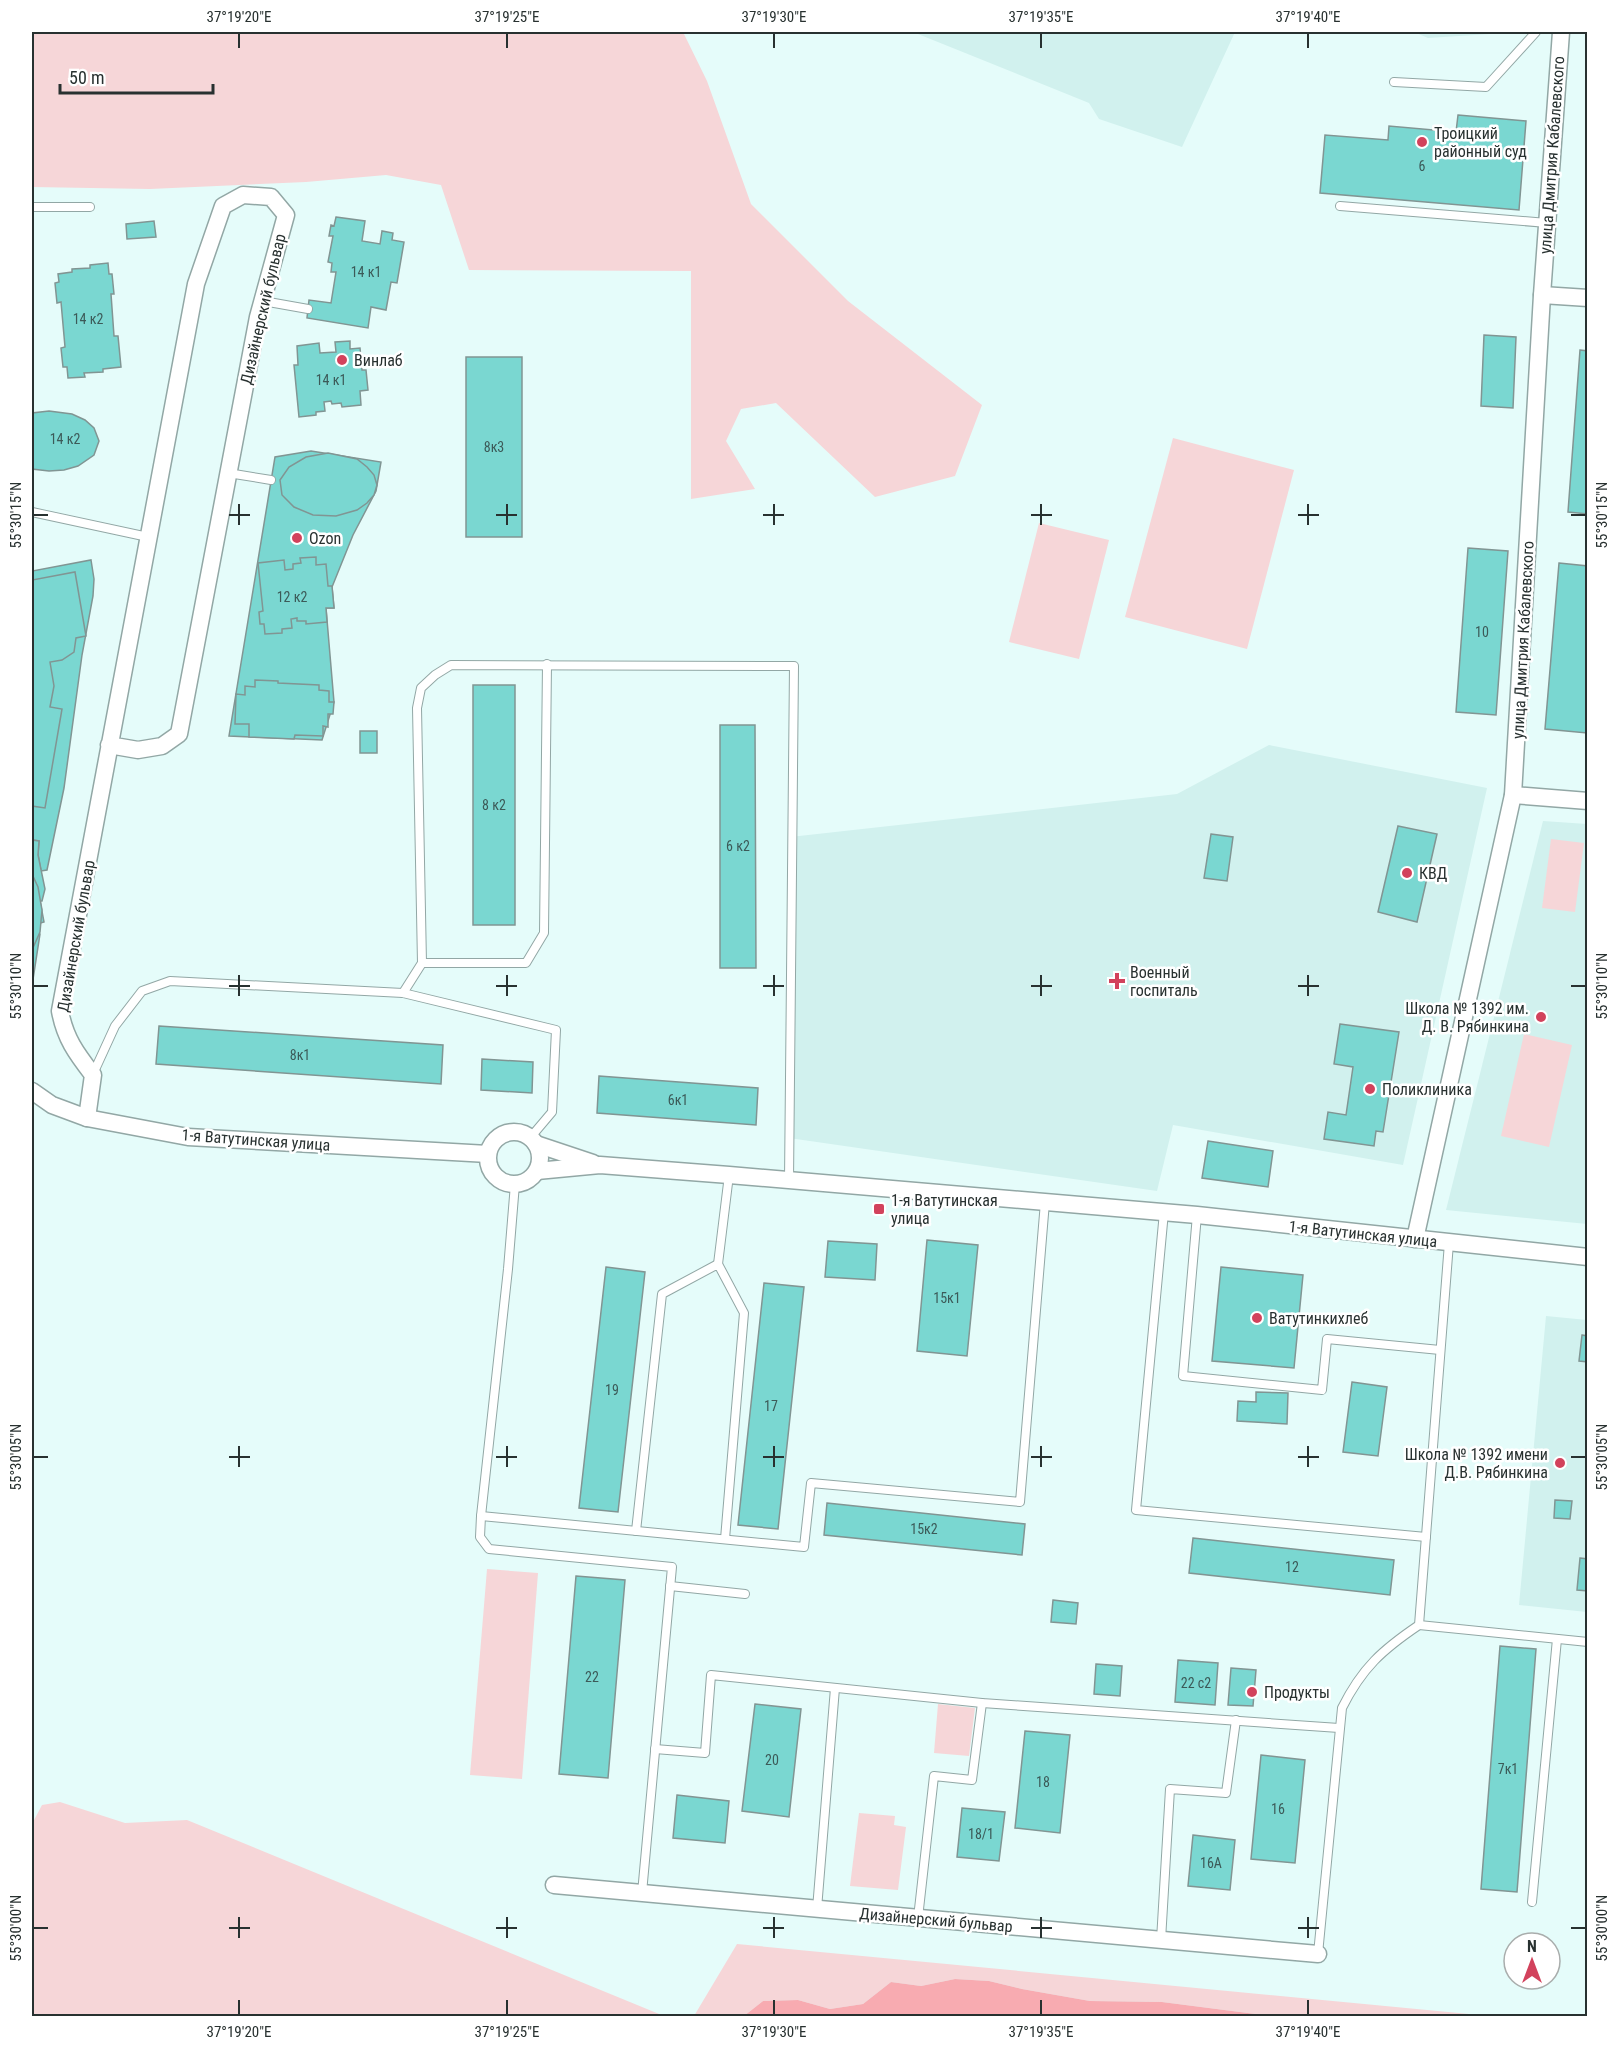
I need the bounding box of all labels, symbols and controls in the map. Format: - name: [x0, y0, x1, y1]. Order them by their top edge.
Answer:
- text: 37°19'20"E: [207, 8, 271, 26]
- text: 37°19'25"E: [475, 8, 539, 26]
- text: 37°19'30"E: [742, 8, 806, 26]
- text: 37°19'35"E: [1009, 8, 1073, 26]
- text: 37°19'40"E: [1276, 8, 1340, 26]
- street label: улица Дмитрия Кабалевского: [1536, 55, 1568, 255]
- scale bar: [60, 57, 213, 95]
- text: 50 m: [69, 67, 104, 88]
- place label: Троицкий районный суд: [1434, 124, 1527, 161]
- marker: Троицкий районный суд: [1415, 135, 1429, 149]
- house number: 6: [1419, 158, 1426, 174]
- street label: Дизайнерский бульвар: [236, 232, 290, 386]
- house number: 14 к1: [351, 264, 381, 280]
- house number: 14 к2: [73, 311, 103, 327]
- place label: Винлаб: [354, 351, 403, 370]
- marker: Винлаб: [335, 353, 349, 367]
- house number: 14 к1: [316, 372, 346, 388]
- house number: 14 к2: [50, 431, 80, 447]
- house number: 8к3: [484, 439, 504, 455]
- text: 55°30'15"N: [7, 482, 25, 548]
- text: 55°30'15"N: [1593, 482, 1611, 548]
- place label: Ozon: [309, 529, 341, 548]
- marker: Ozon: [290, 531, 304, 545]
- street label: улица Дмитрия Кабалевского: [1508, 541, 1538, 739]
- house number: 12 к2: [277, 589, 307, 605]
- house number: 10: [1475, 624, 1489, 640]
- house number: 8 к2: [482, 797, 506, 813]
- house number: 6 к2: [726, 838, 750, 854]
- street label: Дизайнерский бульвар: [53, 859, 99, 1013]
- place label: КВД: [1419, 864, 1448, 883]
- marker: КВД: [1400, 866, 1414, 880]
- text: 55°30'10"N: [7, 953, 25, 1019]
- text: 55°30'10"N: [1593, 953, 1611, 1019]
- place label: Военный госпиталь: [1130, 963, 1198, 1000]
- marker: Военный госпиталь: [1108, 972, 1126, 990]
- place label: Школа № 1392 им. Д. В. Рябинкина: [1405, 999, 1529, 1036]
- marker: Школа № 1392 им. Д. В. Рябинкина: [1534, 1010, 1548, 1024]
- house number: 8к1: [290, 1047, 310, 1063]
- place label: Поликлиника: [1382, 1080, 1472, 1099]
- marker: Поликлиника: [1363, 1082, 1377, 1096]
- house number: 6к1: [668, 1092, 688, 1108]
- street label: 1-я Ватутинская улица: [181, 1125, 331, 1155]
- place label: 1-я Ватутинская улица: [891, 1191, 998, 1228]
- marker: 1-я Ватутинская улица: [872, 1202, 886, 1216]
- street label: 1-я Ватутинская улица: [1288, 1217, 1438, 1251]
- house number: 15к1: [933, 1290, 961, 1306]
- place label: Ватутинкихлеб: [1269, 1309, 1368, 1328]
- marker: Ватутинкихлеб: [1250, 1311, 1264, 1325]
- house number: 19: [605, 1382, 619, 1398]
- house number: 17: [764, 1398, 778, 1414]
- text: 55°30'05"N: [7, 1424, 25, 1490]
- text: 55°30'05"N: [1593, 1424, 1611, 1490]
- place label: Школа № 1392 имени Д.В. Рябинкина: [1405, 1445, 1548, 1482]
- marker: Школа № 1392 имени Д.В. Рябинкина: [1553, 1456, 1567, 1470]
- house number: 15к2: [910, 1521, 938, 1537]
- house number: 12: [1285, 1559, 1299, 1575]
- house number: 22: [585, 1669, 599, 1685]
- house number: 22 с2: [1181, 1675, 1211, 1691]
- place label: Продукты: [1264, 1683, 1330, 1702]
- marker: Продукты: [1245, 1685, 1259, 1699]
- house number: 20: [765, 1752, 779, 1768]
- house number: 7к1: [1498, 1761, 1518, 1777]
- house number: 18: [1036, 1774, 1050, 1790]
- house number: 16: [1271, 1801, 1285, 1817]
- house number: 18/1: [968, 1826, 994, 1842]
- house number: 16А: [1200, 1855, 1222, 1871]
- text: 55°30'00"N: [7, 1895, 25, 1961]
- text: 55°30'00"N: [1593, 1895, 1611, 1961]
- street label: Дизайнерский бульвар: [859, 1904, 1014, 1936]
- north arrow: [1502, 1931, 1562, 1991]
- text: N: [1527, 1937, 1537, 1956]
- text: 37°19'20"E: [207, 2023, 271, 2041]
- text: 37°19'25"E: [475, 2023, 539, 2041]
- text: 37°19'30"E: [742, 2023, 806, 2041]
- text: 37°19'35"E: [1009, 2023, 1073, 2041]
- text: 37°19'40"E: [1276, 2023, 1340, 2041]

